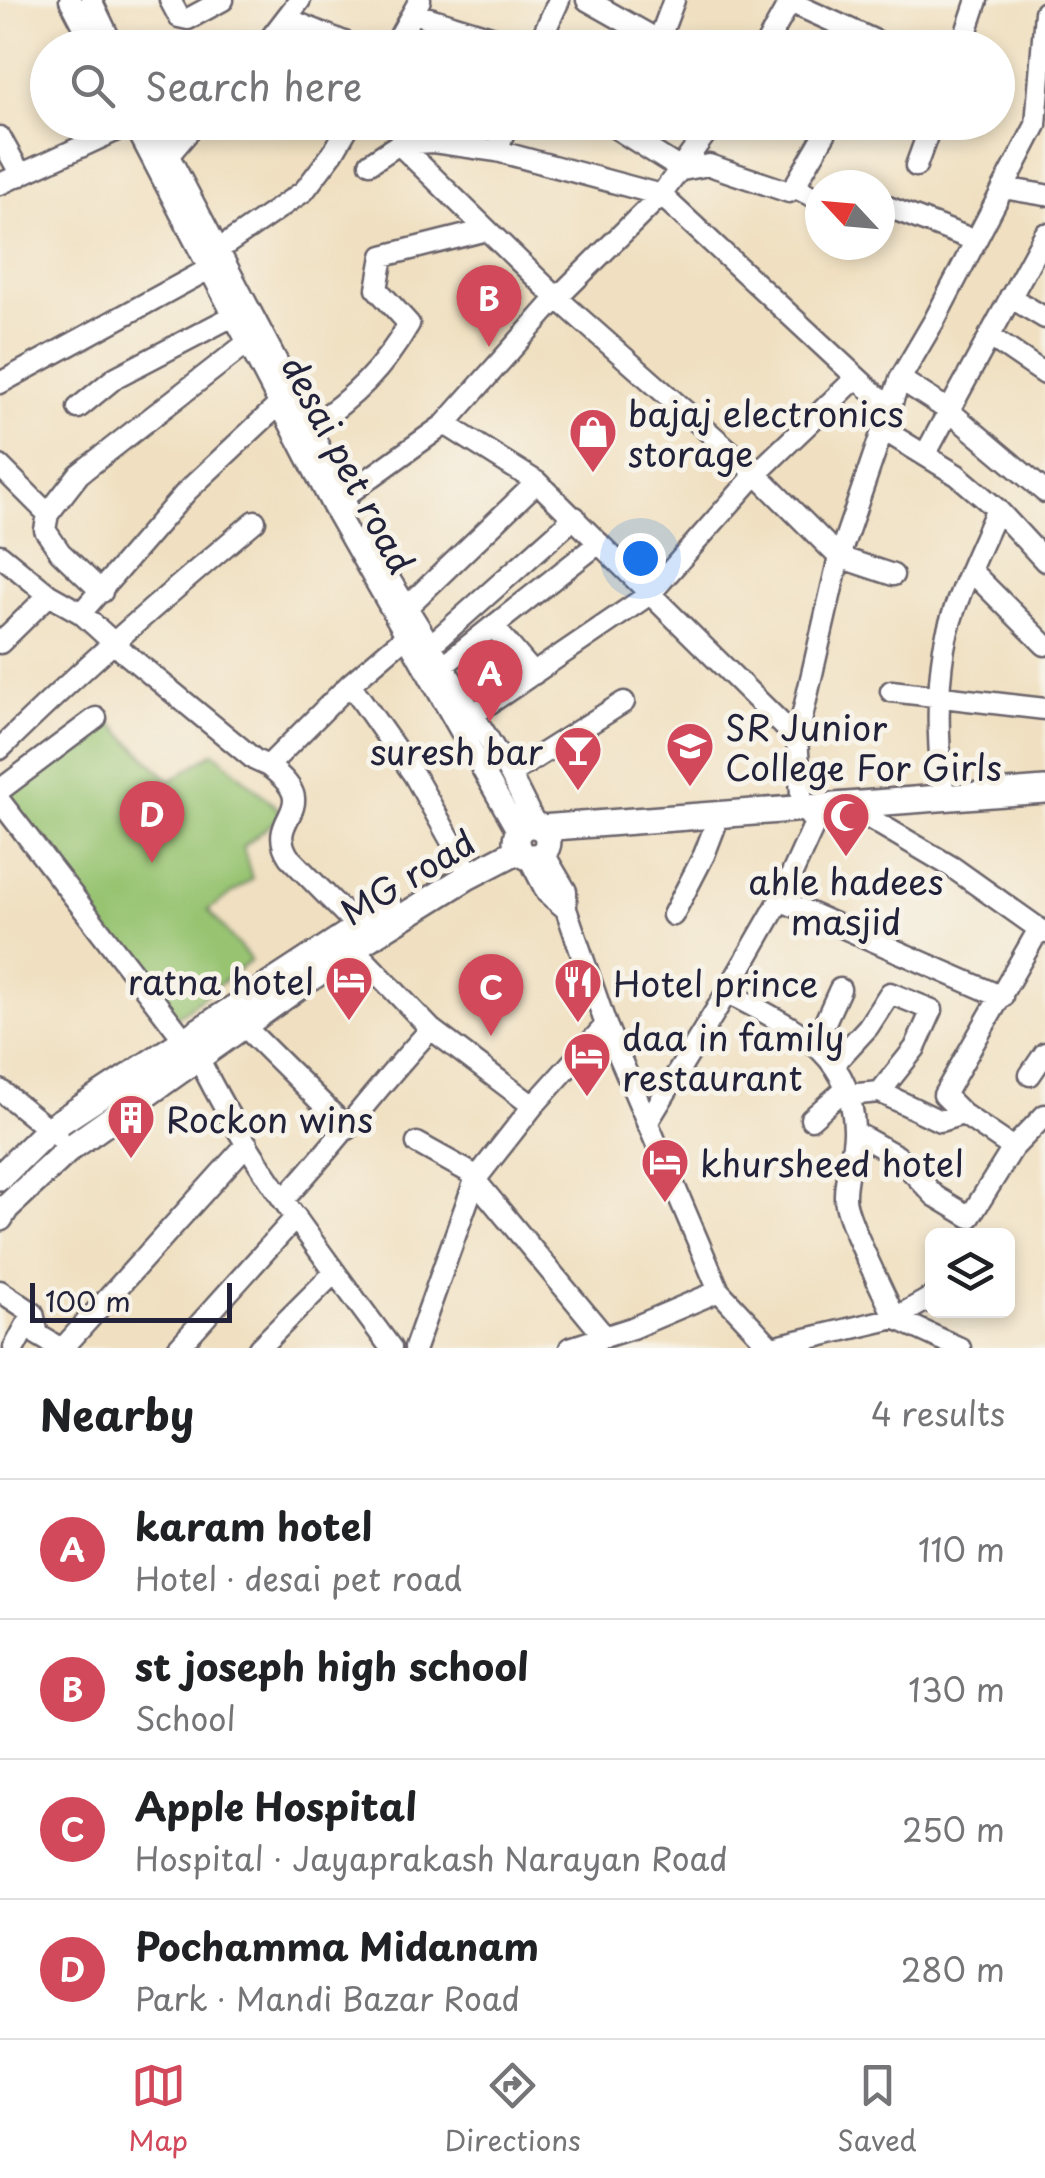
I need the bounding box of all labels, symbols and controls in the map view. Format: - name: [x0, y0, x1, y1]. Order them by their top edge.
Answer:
- search box: [30, 30, 1015, 140]
- text: Search here: [145, 57, 362, 114]
- icon: search: [65, 58, 120, 113]
- north arrow: [805, 170, 895, 260]
- pin: B: [456, 264, 522, 347]
- street label: desai pet road: [269, 345, 429, 583]
- place label: bajaj electronics storage: [628, 386, 904, 479]
- shop icon: bajaj electronics storage: [567, 406, 619, 474]
- your location: [615, 533, 666, 584]
- pin: A: [458, 640, 522, 722]
- place label: SR Junior College For Girls: [725, 700, 1002, 793]
- school or university icon: SR Junior College For Girls: [664, 720, 716, 788]
- place label: suresh bar: [370, 724, 543, 777]
- bar icon: suresh bar: [552, 724, 604, 792]
- pin: D: [120, 780, 184, 863]
- mosque icon: ahle hadees masjid: [820, 790, 872, 858]
- street label: MG road: [330, 815, 484, 937]
- place label: ahle hadees masjid: [748, 854, 944, 947]
- place label: ratna hotel: [128, 954, 314, 1007]
- hotel icon: ratna hotel: [323, 954, 375, 1022]
- pin: C: [458, 954, 524, 1036]
- restaurant icon: Hotel prince: [552, 956, 604, 1024]
- place label: Hotel prince: [613, 956, 818, 1009]
- place label: daa in family restaurant: [622, 1010, 844, 1103]
- hotel icon: daa in family restaurant: [561, 1030, 613, 1098]
- building icon: Rockon wins: [105, 1092, 157, 1160]
- place label: Rockon wins: [166, 1092, 373, 1145]
- hotel icon: khursheed hotel: [639, 1136, 691, 1204]
- place label: khursheed hotel: [700, 1136, 964, 1189]
- map controls: [925, 1228, 1015, 1318]
- button: layers: [925, 1228, 1015, 1318]
- scale bar: [30, 1278, 232, 1322]
- text: 100 m: [45, 1279, 131, 1322]
- text: Nearby: [40, 1382, 194, 1445]
- text: 4 results: [871, 1389, 1005, 1437]
- text: karam hotel: [135, 1497, 372, 1554]
- text: A: [60, 1525, 85, 1573]
- text: 110 m: [918, 1525, 1005, 1573]
- text: Hotel · desai pet road: [135, 1554, 463, 1602]
- text: st joseph high school: [135, 1637, 529, 1694]
- text: B: [62, 1665, 83, 1713]
- text: 130 m: [908, 1665, 1005, 1713]
- text: School: [135, 1694, 236, 1742]
- text: Apple Hospital: [135, 1777, 417, 1834]
- text: C: [60, 1805, 85, 1853]
- text: 250 m: [902, 1805, 1005, 1853]
- text: Hospital · Jayaprakash Narayan Road: [135, 1834, 728, 1882]
- text: Pochamma Midanam: [135, 1917, 539, 1974]
- text: D: [60, 1945, 85, 1993]
- text: 280 m: [901, 1945, 1005, 1993]
- text: Park · Mandi Bazar Road: [135, 1974, 520, 2022]
- tab: Map: [128, 2058, 188, 2161]
- tab: Directions: [445, 2058, 581, 2161]
- tab: Saved: [837, 2058, 917, 2161]

